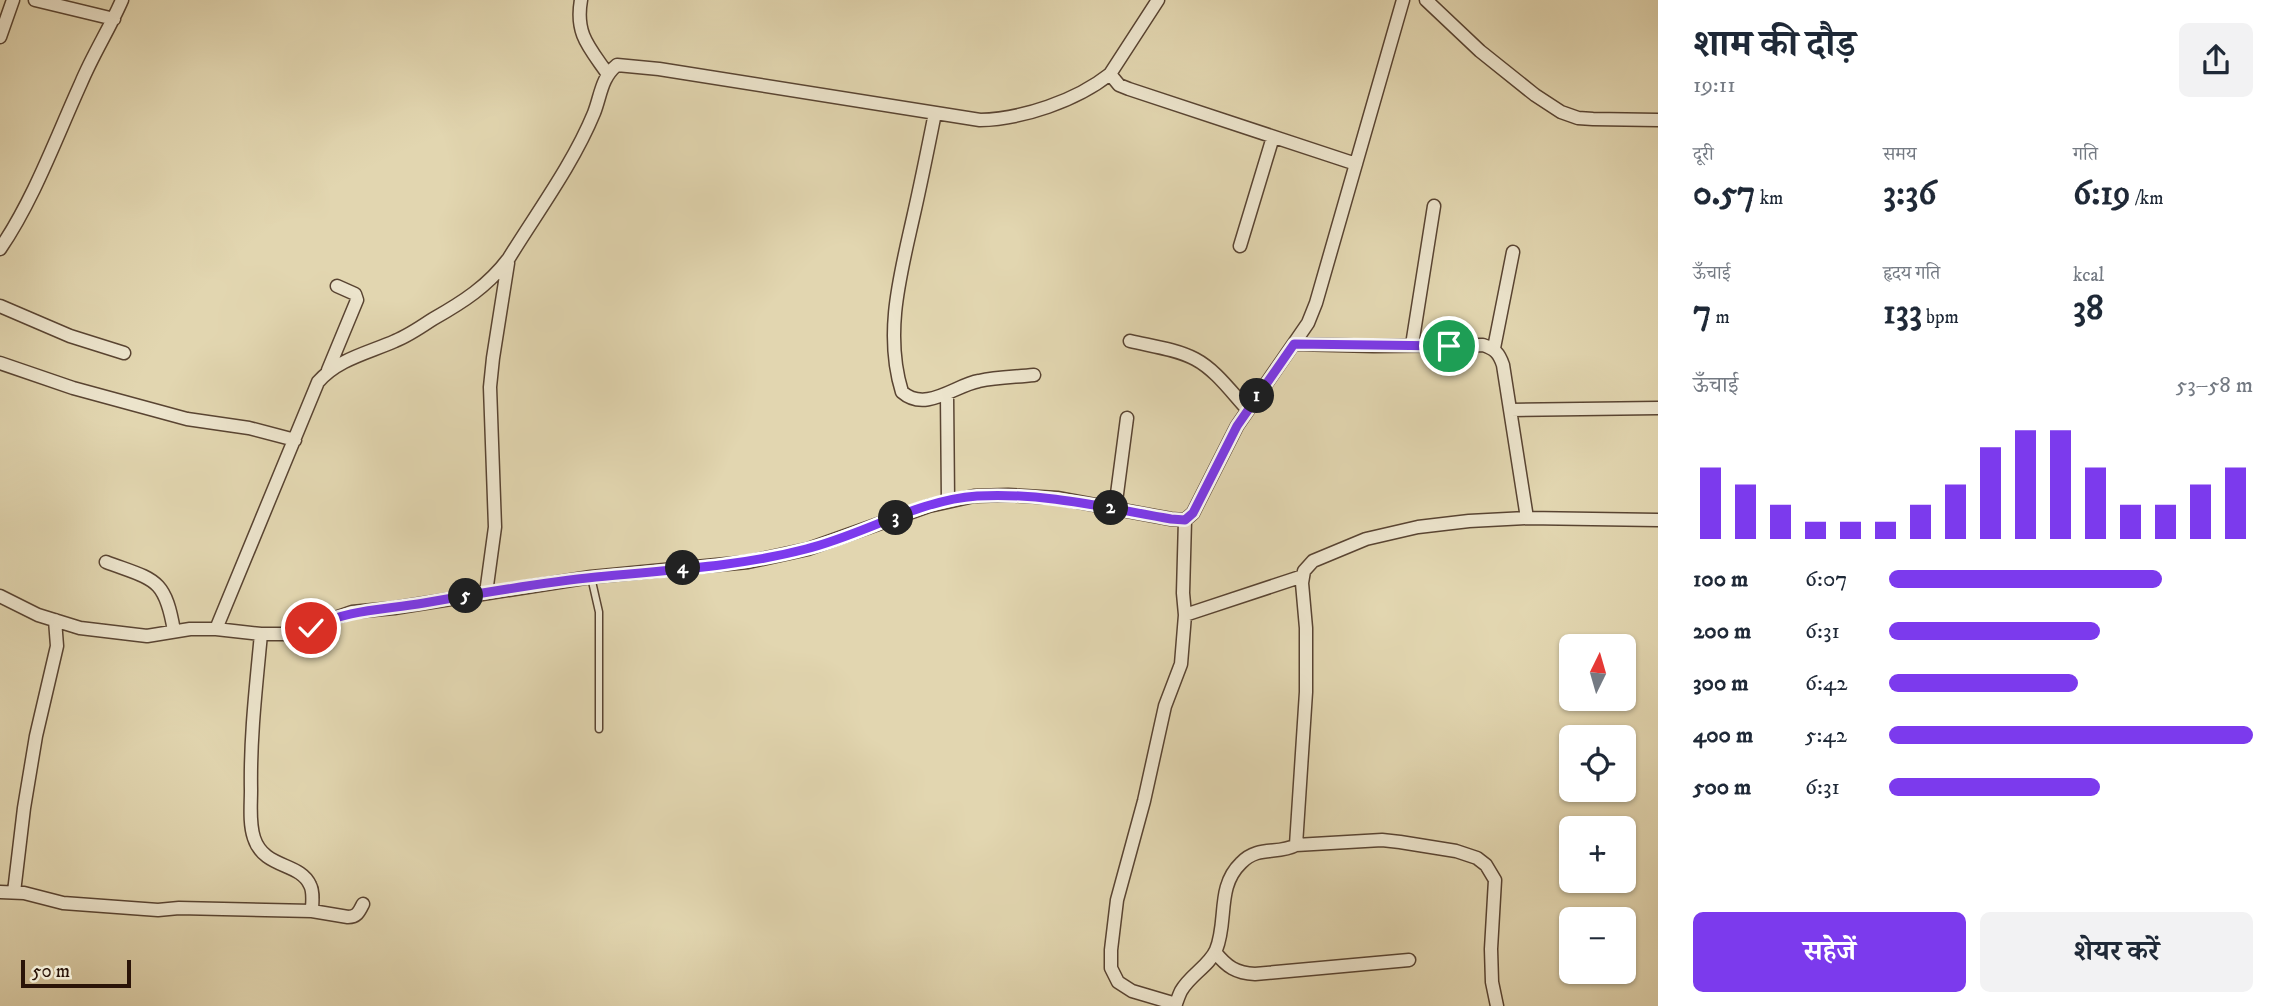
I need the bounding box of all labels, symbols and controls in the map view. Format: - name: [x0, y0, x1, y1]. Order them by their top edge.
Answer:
- text: शाम की दौड़: [1693, 21, 1856, 69]
- button: share: [2179, 23, 2253, 97]
- text: 19:11: [1693, 71, 1736, 100]
- text: दूरी: [1693, 143, 1714, 166]
- text: समय: [1883, 143, 1916, 166]
- text: गति: [2073, 143, 2098, 166]
- text: 0.57: [1693, 172, 1756, 216]
- text: 3:36: [1883, 172, 1936, 216]
- text: 6:19: [2073, 172, 2131, 216]
- text: km: [1756, 187, 1783, 210]
- text: /km: [2131, 187, 2164, 210]
- text: ऊँचाई: [1693, 262, 1730, 285]
- text: हृदय गति: [1883, 262, 1940, 285]
- text: kcal: [2073, 264, 2104, 287]
- text: 38: [2073, 287, 2104, 331]
- text: 7: [1693, 291, 1711, 335]
- text: 133: [1883, 291, 1922, 335]
- text: m: [1711, 306, 1730, 329]
- text: bpm: [1922, 306, 1959, 329]
- pin: [1419, 316, 1479, 376]
- icon: arrive: [1430, 327, 1468, 365]
- text: ऊँचाई: [1693, 371, 1738, 400]
- text: 53–58 m: [2176, 371, 2253, 400]
- pin: 1: [1240, 378, 1274, 414]
- text: 1: [1253, 384, 1260, 407]
- pin: 2: [1094, 490, 1128, 526]
- text: 2: [1106, 496, 1115, 519]
- pin: 3: [878, 500, 914, 536]
- text: 3: [892, 506, 899, 529]
- pin: 4: [666, 550, 700, 586]
- text: 4: [677, 556, 688, 579]
- text: 100 m: [1693, 565, 1748, 594]
- text: 6:07: [1805, 565, 1847, 594]
- pin: 5: [448, 578, 484, 614]
- text: 5: [461, 584, 470, 607]
- pin: [281, 598, 341, 658]
- icon: check: [292, 609, 330, 647]
- text: 200 m: [1693, 617, 1751, 646]
- text: 6:31: [1805, 617, 1840, 646]
- north arrow: [1559, 634, 1636, 710]
- map controls: [1559, 634, 1636, 984]
- text: 300 m: [1693, 669, 1749, 698]
- text: 6:42: [1805, 669, 1848, 698]
- text: 400 m: [1693, 721, 1753, 750]
- text: 5:42: [1805, 721, 1847, 750]
- button: locate: [1559, 725, 1636, 802]
- text: 500 m: [1693, 773, 1751, 802]
- text: 6:31: [1805, 773, 1840, 802]
- button: +: [1559, 816, 1636, 893]
- button: −: [1559, 907, 1636, 984]
- button: सहेजें: [1693, 912, 1966, 992]
- button: शेयर करें: [1980, 912, 2253, 992]
- scale bar: [21, 957, 131, 989]
- text: 50 m: [32, 960, 70, 983]

